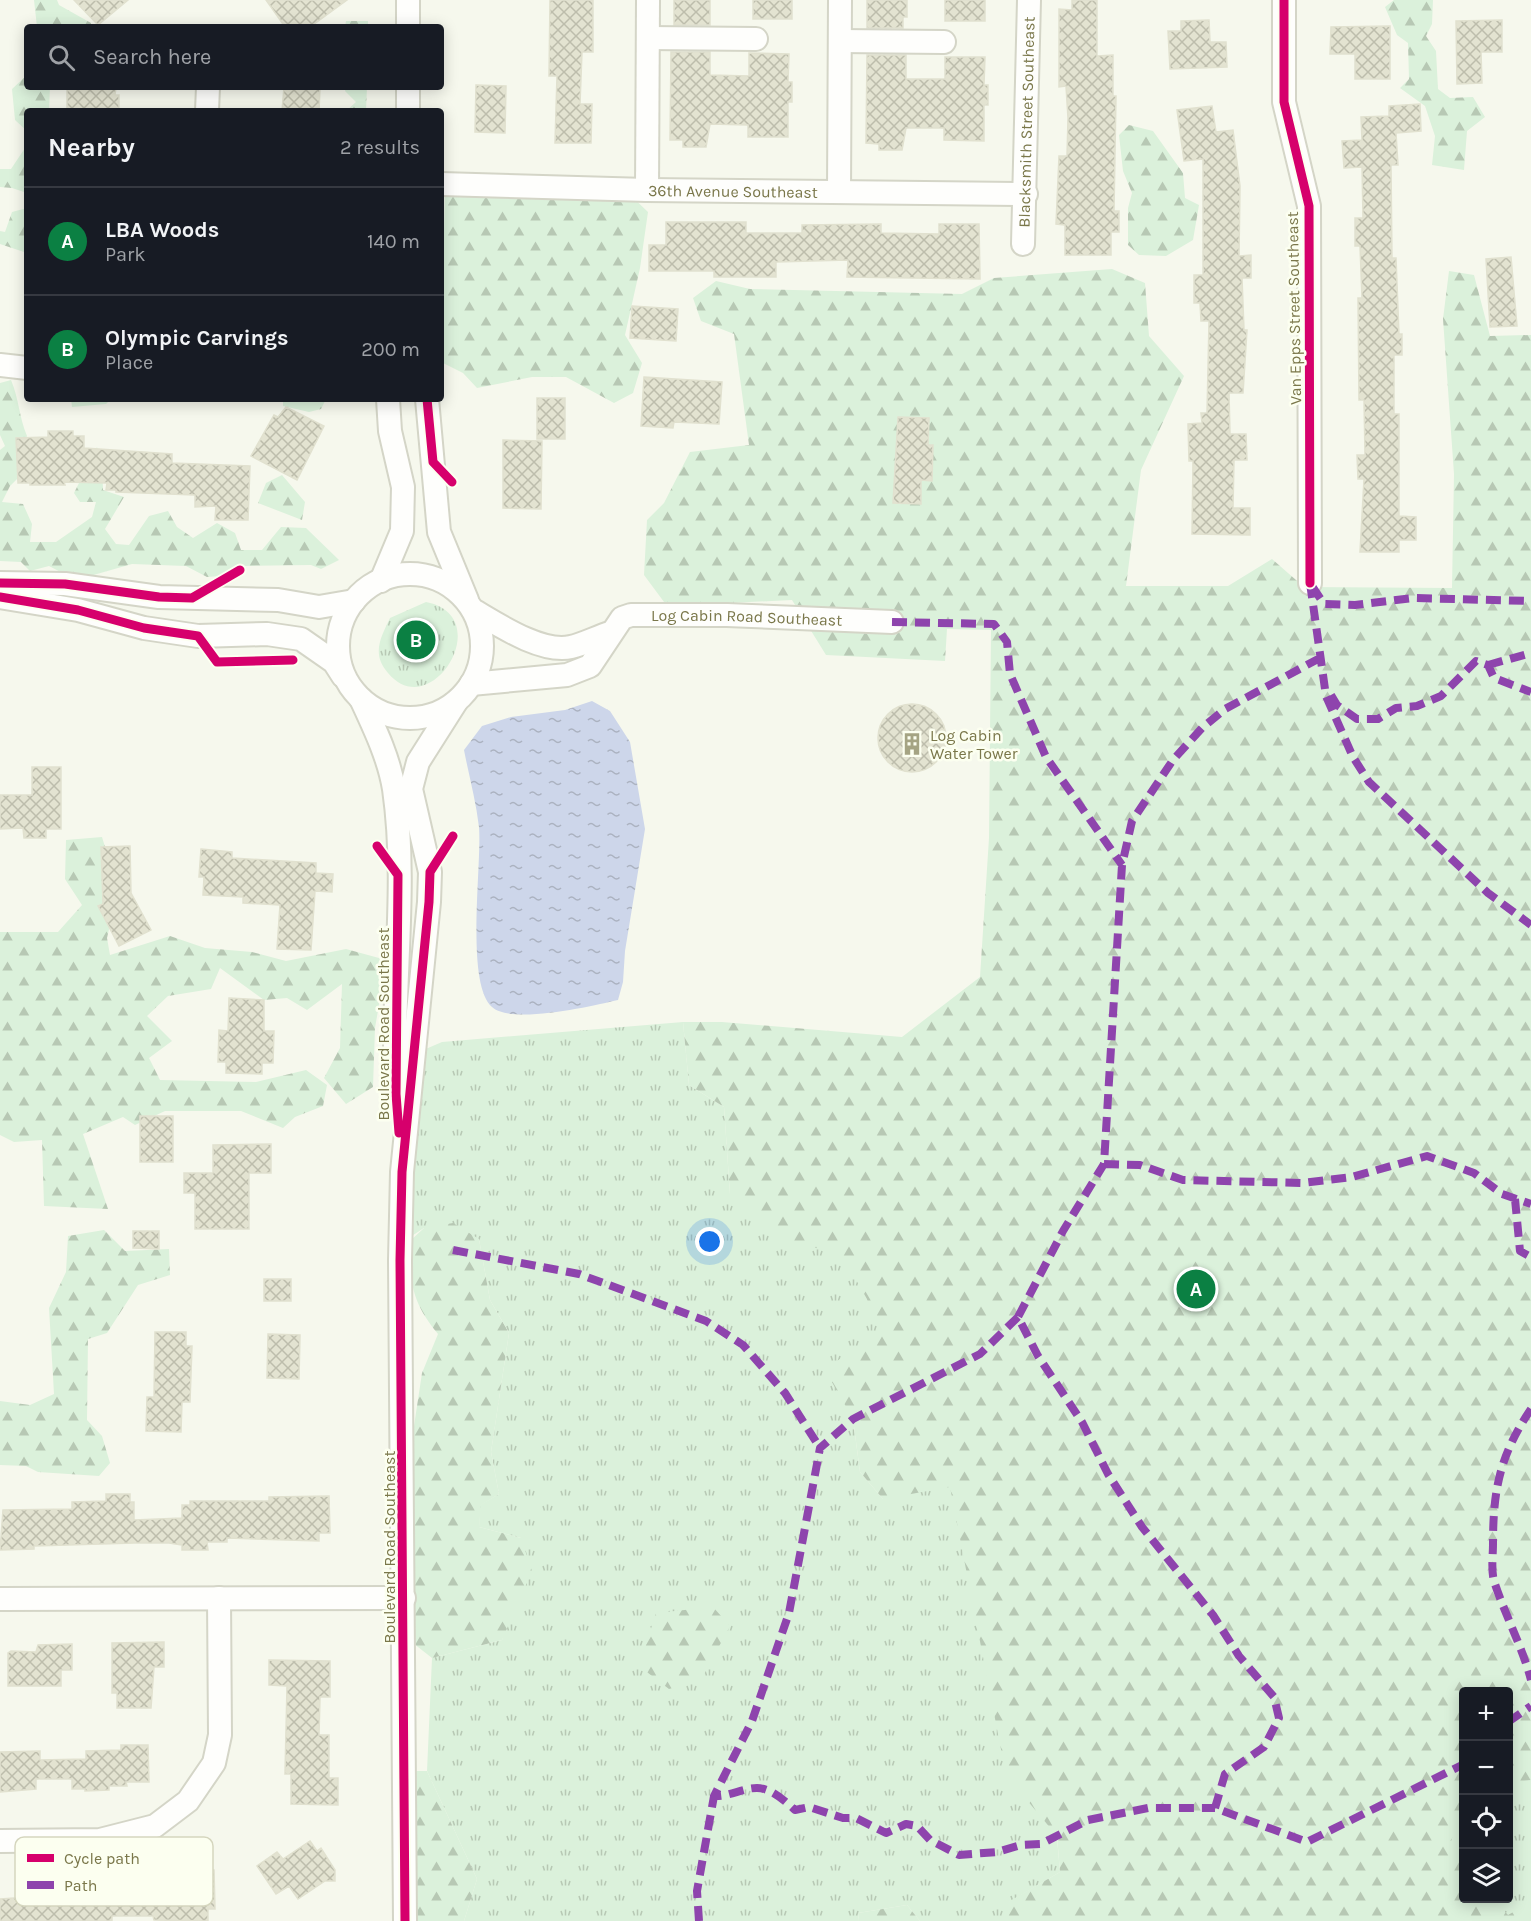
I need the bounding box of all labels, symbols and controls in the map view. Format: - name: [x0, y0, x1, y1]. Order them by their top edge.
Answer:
- street label: Blacksmith Street Southeast: [1014, 16, 1038, 228]
- search box: [24, 24, 444, 90]
- icon: search: [45, 41, 78, 74]
- text: Search here: [93, 44, 211, 70]
- text: Nearby: [48, 132, 135, 163]
- text: 2 results: [340, 136, 420, 159]
- street label: 36th Avenue Southeast: [648, 181, 818, 201]
- street label: Van Epps Street Southeast: [1283, 211, 1305, 405]
- text: LBA Woods: [105, 217, 219, 243]
- text: A: [61, 230, 74, 253]
- text: 140 m: [367, 230, 420, 253]
- text: Park: [105, 243, 146, 266]
- text: Olympic Carvings: [105, 325, 289, 351]
- text: B: [61, 338, 74, 361]
- text: 200 m: [361, 338, 420, 361]
- text: Place: [105, 351, 153, 374]
- street label: Log Cabin Road Southeast: [651, 605, 843, 629]
- pin: B: [396, 618, 436, 662]
- place label: Log Cabin Water Tower: [930, 726, 1018, 763]
- building icon: Log Cabin Water Tower: [899, 731, 925, 757]
- street label: Boulevard Road Southeast: [374, 928, 393, 1120]
- your location: [695, 1227, 724, 1256]
- pin: A: [1176, 1266, 1216, 1312]
- street label: Boulevard Road Southeast: [380, 1451, 399, 1643]
- map controls: [1459, 1687, 1513, 1903]
- button: +: [1459, 1687, 1513, 1741]
- button: −: [1459, 1741, 1513, 1795]
- button: locate: [1459, 1795, 1513, 1849]
- legend: [15, 1837, 213, 1906]
- text: Cycle path: [64, 1849, 140, 1868]
- button: layers: [1459, 1849, 1513, 1903]
- text: Path: [64, 1876, 97, 1895]

